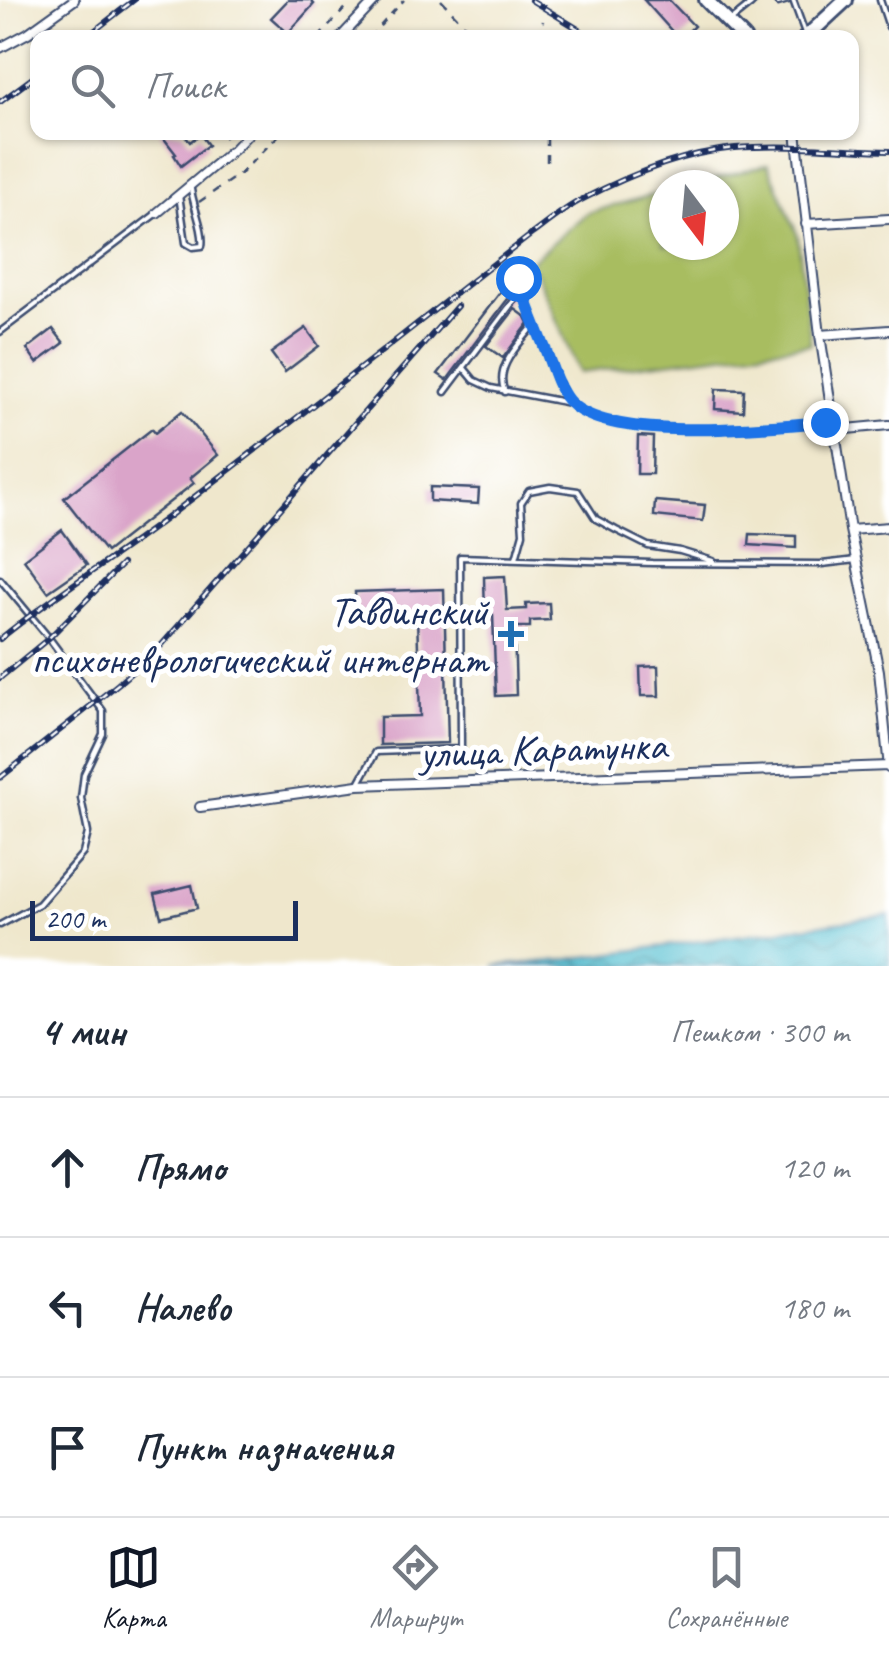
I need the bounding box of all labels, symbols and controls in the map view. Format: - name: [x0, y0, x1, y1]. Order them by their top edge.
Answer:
- search box: [30, 30, 859, 140]
- icon: search: [65, 58, 120, 113]
- text: Поиск: [145, 62, 225, 109]
- north arrow: [649, 170, 739, 260]
- route start: [496, 256, 542, 302]
- route end: [803, 400, 849, 446]
- place label: Тавдинский психоневрологический интернат: [31, 585, 490, 686]
- marker: Тавдинский психоневрологический интернат: [498, 621, 524, 647]
- street label: улица Каратунка: [416, 719, 670, 780]
- scale bar: [30, 896, 298, 940]
- text: 200 m: [45, 901, 105, 936]
- text: 4 мин: [40, 1005, 125, 1058]
- text: Пешком · 300 m: [670, 1011, 849, 1052]
- icon: ahead: [40, 1140, 95, 1195]
- text: Прямо: [135, 1144, 225, 1191]
- text: 120 m: [780, 1147, 849, 1188]
- icon: left: [40, 1280, 95, 1335]
- text: Налево: [135, 1284, 231, 1331]
- text: 180 m: [780, 1287, 849, 1328]
- icon: arrive: [40, 1420, 95, 1475]
- text: Пункт назначения: [135, 1424, 392, 1471]
- tab: Карта: [102, 1540, 166, 1635]
- tab: Маршрут: [370, 1540, 462, 1635]
- tab: Сохранённые: [666, 1540, 787, 1635]

